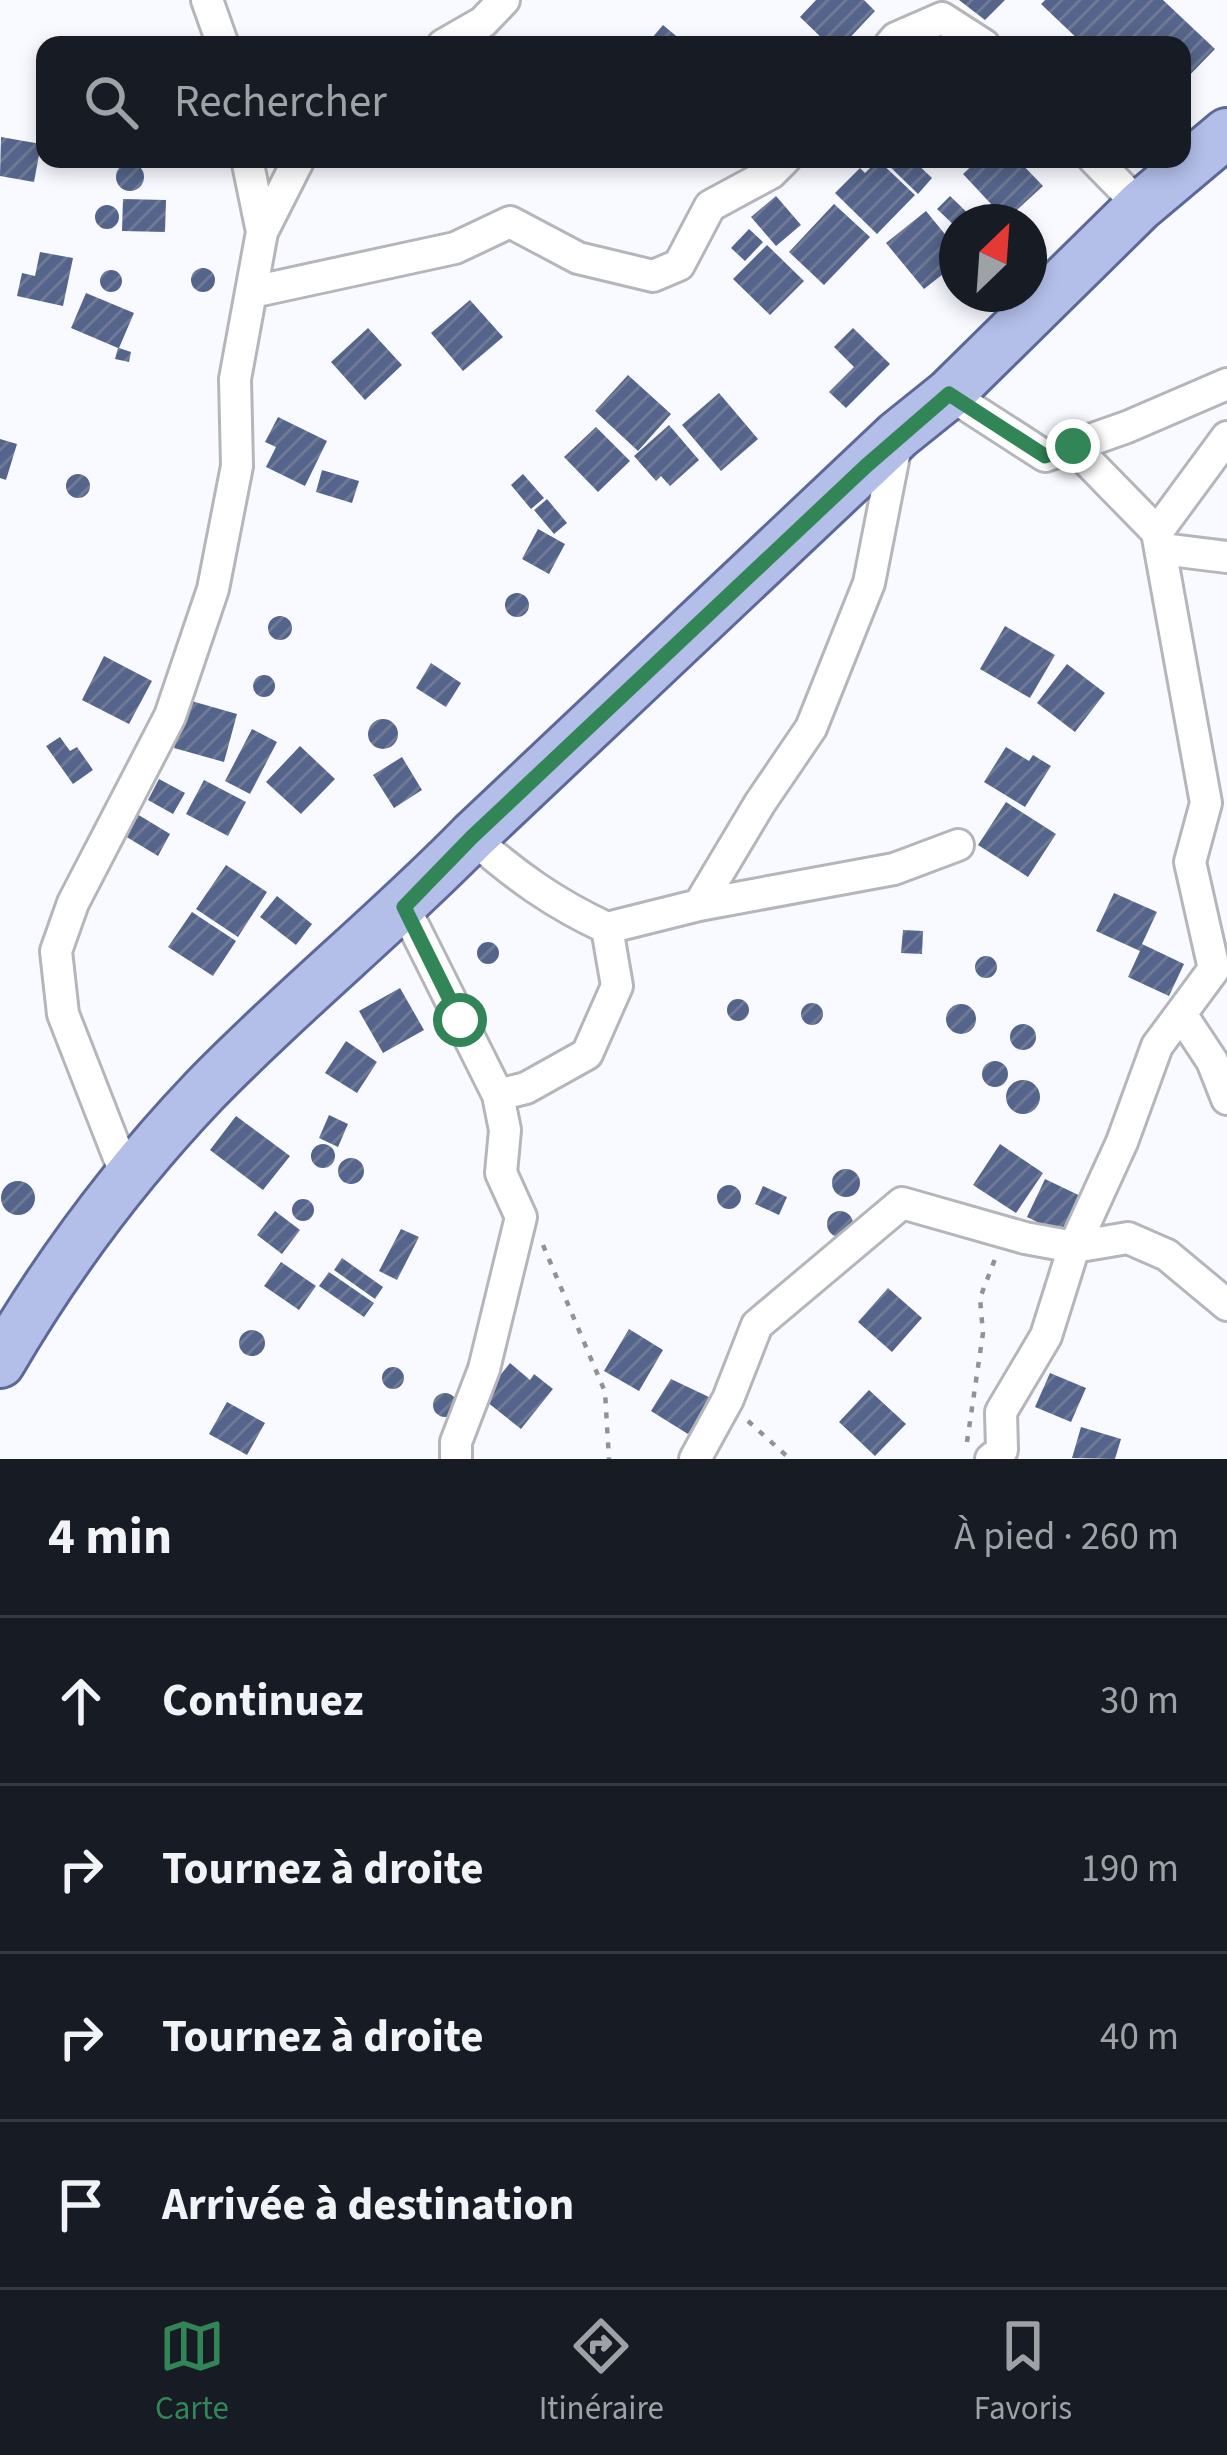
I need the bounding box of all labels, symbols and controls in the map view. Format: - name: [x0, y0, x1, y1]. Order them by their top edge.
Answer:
- search box: [36, 36, 1191, 168]
- icon: search: [78, 69, 144, 135]
- text: Rechercher: [174, 70, 387, 134]
- north arrow: [939, 204, 1047, 312]
- route end: [1046, 419, 1100, 473]
- route start: [433, 993, 487, 1047]
- text: 4 min: [48, 1501, 172, 1573]
- text: À pied · 260 m: [954, 1509, 1179, 1565]
- icon: ahead: [48, 1668, 114, 1734]
- text: Continuez: [162, 1669, 364, 1733]
- text: 30 m: [1100, 1673, 1179, 1729]
- icon: right: [48, 1836, 114, 1902]
- text: Tournez à droite: [162, 1837, 484, 1901]
- text: 190 m: [1081, 1841, 1179, 1897]
- icon: right: [48, 2004, 114, 2070]
- text: Tournez à droite: [162, 2005, 484, 2069]
- text: 40 m: [1100, 2009, 1179, 2065]
- icon: arrive: [48, 2172, 114, 2238]
- text: Arrivée à destination: [162, 2173, 574, 2237]
- tab: Carte: [155, 2313, 229, 2432]
- tab: Itinéraire: [539, 2313, 664, 2432]
- tab: Favoris: [974, 2313, 1072, 2432]

